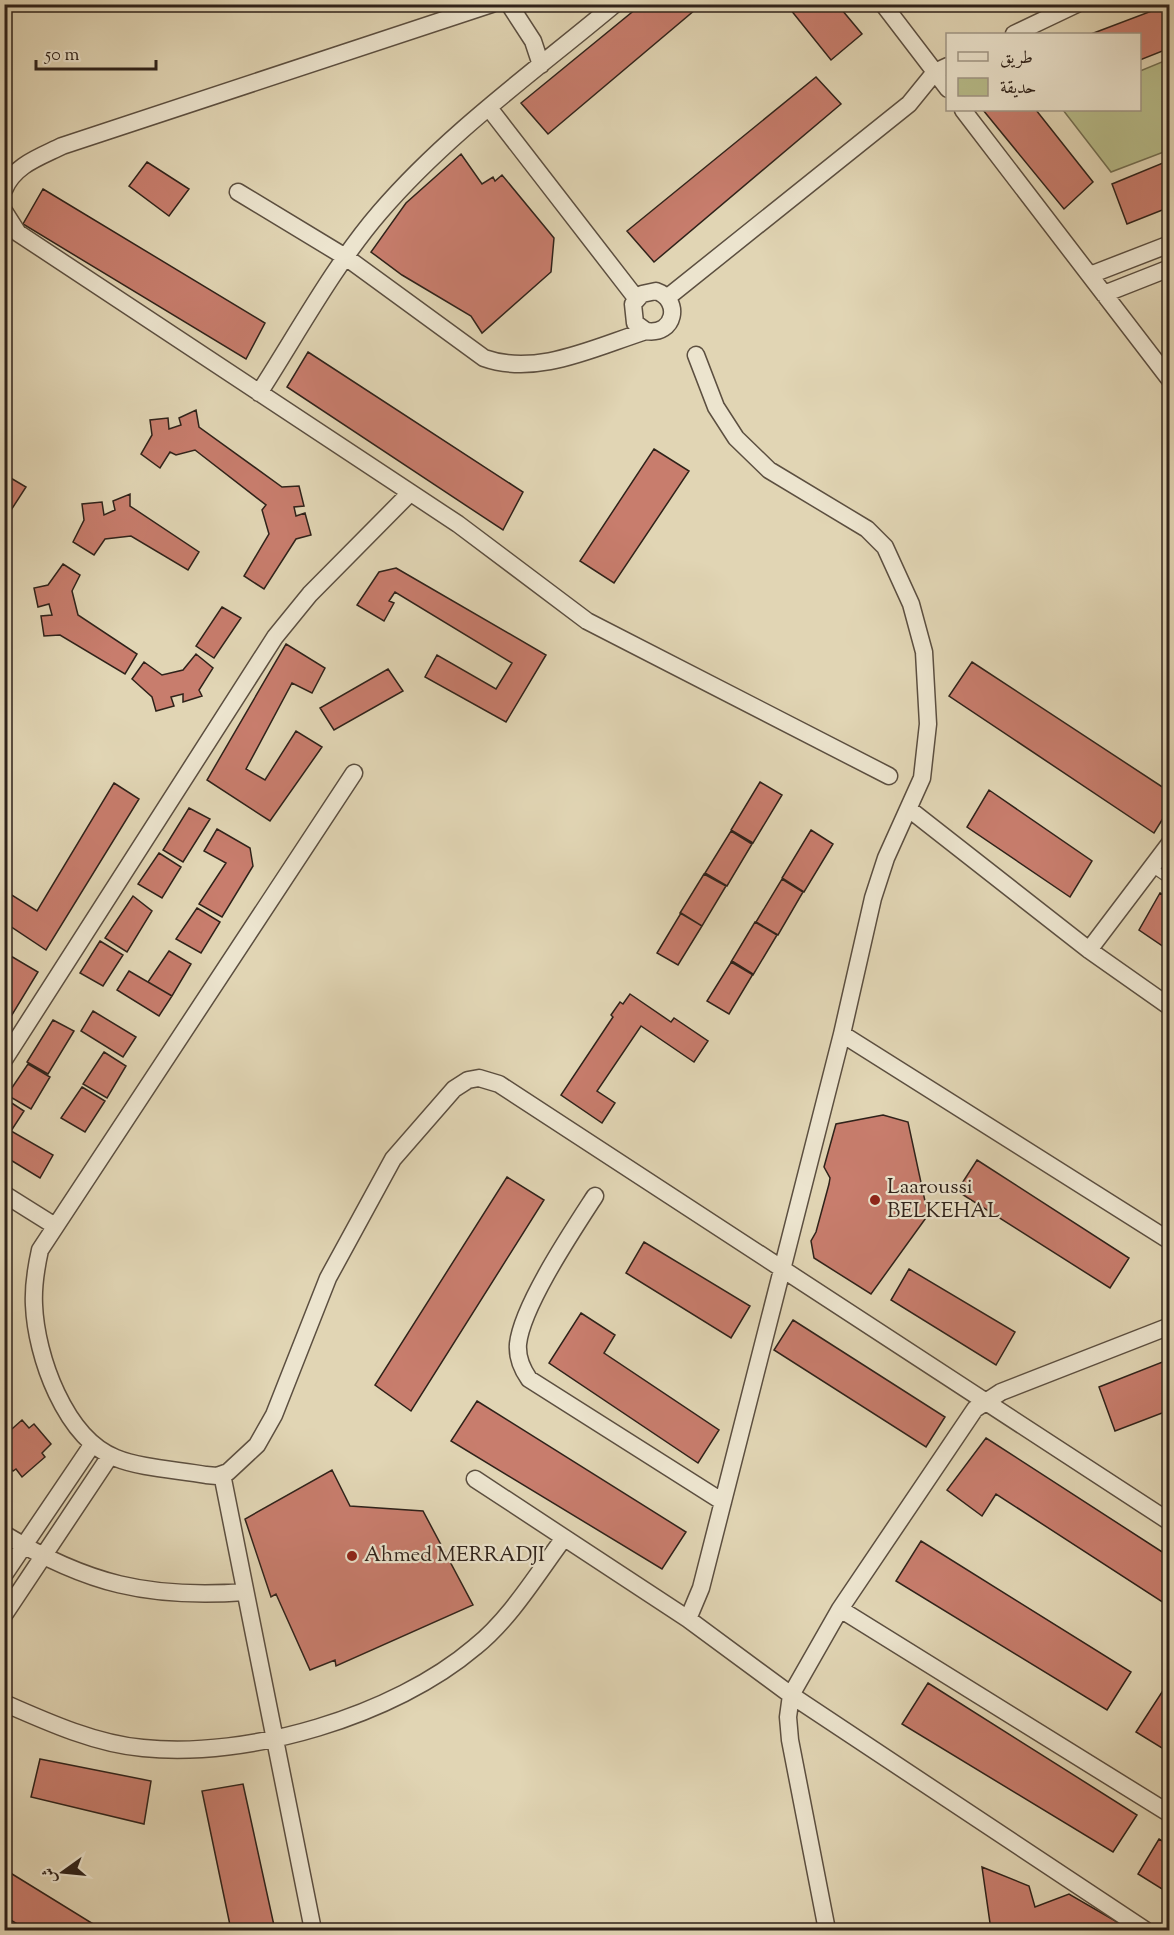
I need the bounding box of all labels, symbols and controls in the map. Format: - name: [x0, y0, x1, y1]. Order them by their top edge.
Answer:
- scale bar: [36, 33, 156, 71]
- legend: [946, 33, 1141, 111]
- text: 50 m: [44, 43, 80, 69]
- text: طريق: [1000, 46, 1033, 72]
- text: حديقة: [1000, 76, 1036, 102]
- place label: Laaroussi BELKEHAL: [887, 1173, 1000, 1227]
- marker: Laaroussi BELKEHAL: [868, 1193, 882, 1207]
- place label: Ahmed MERRADJI: [364, 1541, 545, 1571]
- marker: Ahmed MERRADJI: [345, 1549, 359, 1563]
- north arrow: [33, 1842, 93, 1902]
- text: ش: [38, 1865, 64, 1886]

